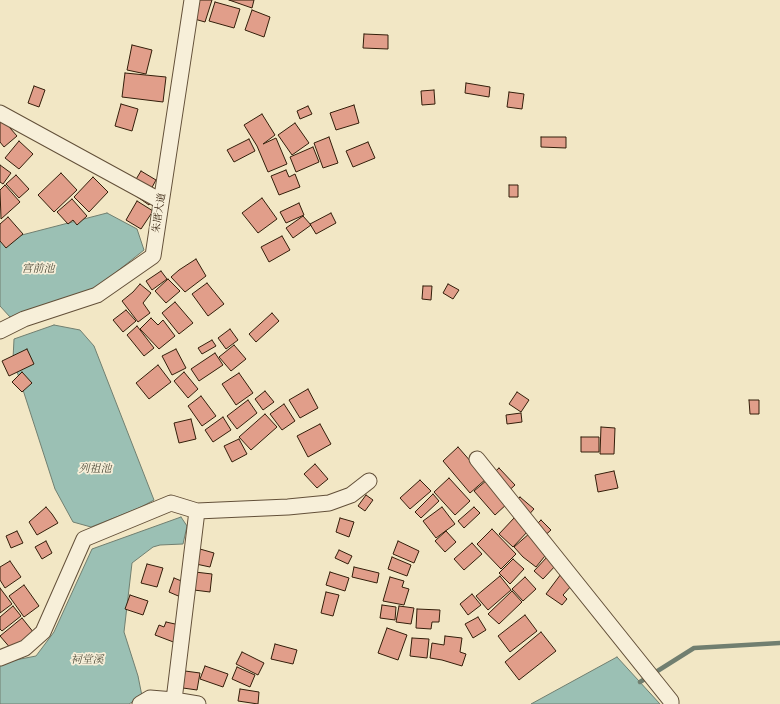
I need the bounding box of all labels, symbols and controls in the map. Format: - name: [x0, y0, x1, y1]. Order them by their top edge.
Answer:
- street label: 朱厝大道: [150, 192, 168, 234]
- water label: 宫前池: [22, 262, 54, 276]
- water label: 列祖池: [79, 462, 111, 476]
- water label: 祠堂溪: [71, 653, 103, 667]

